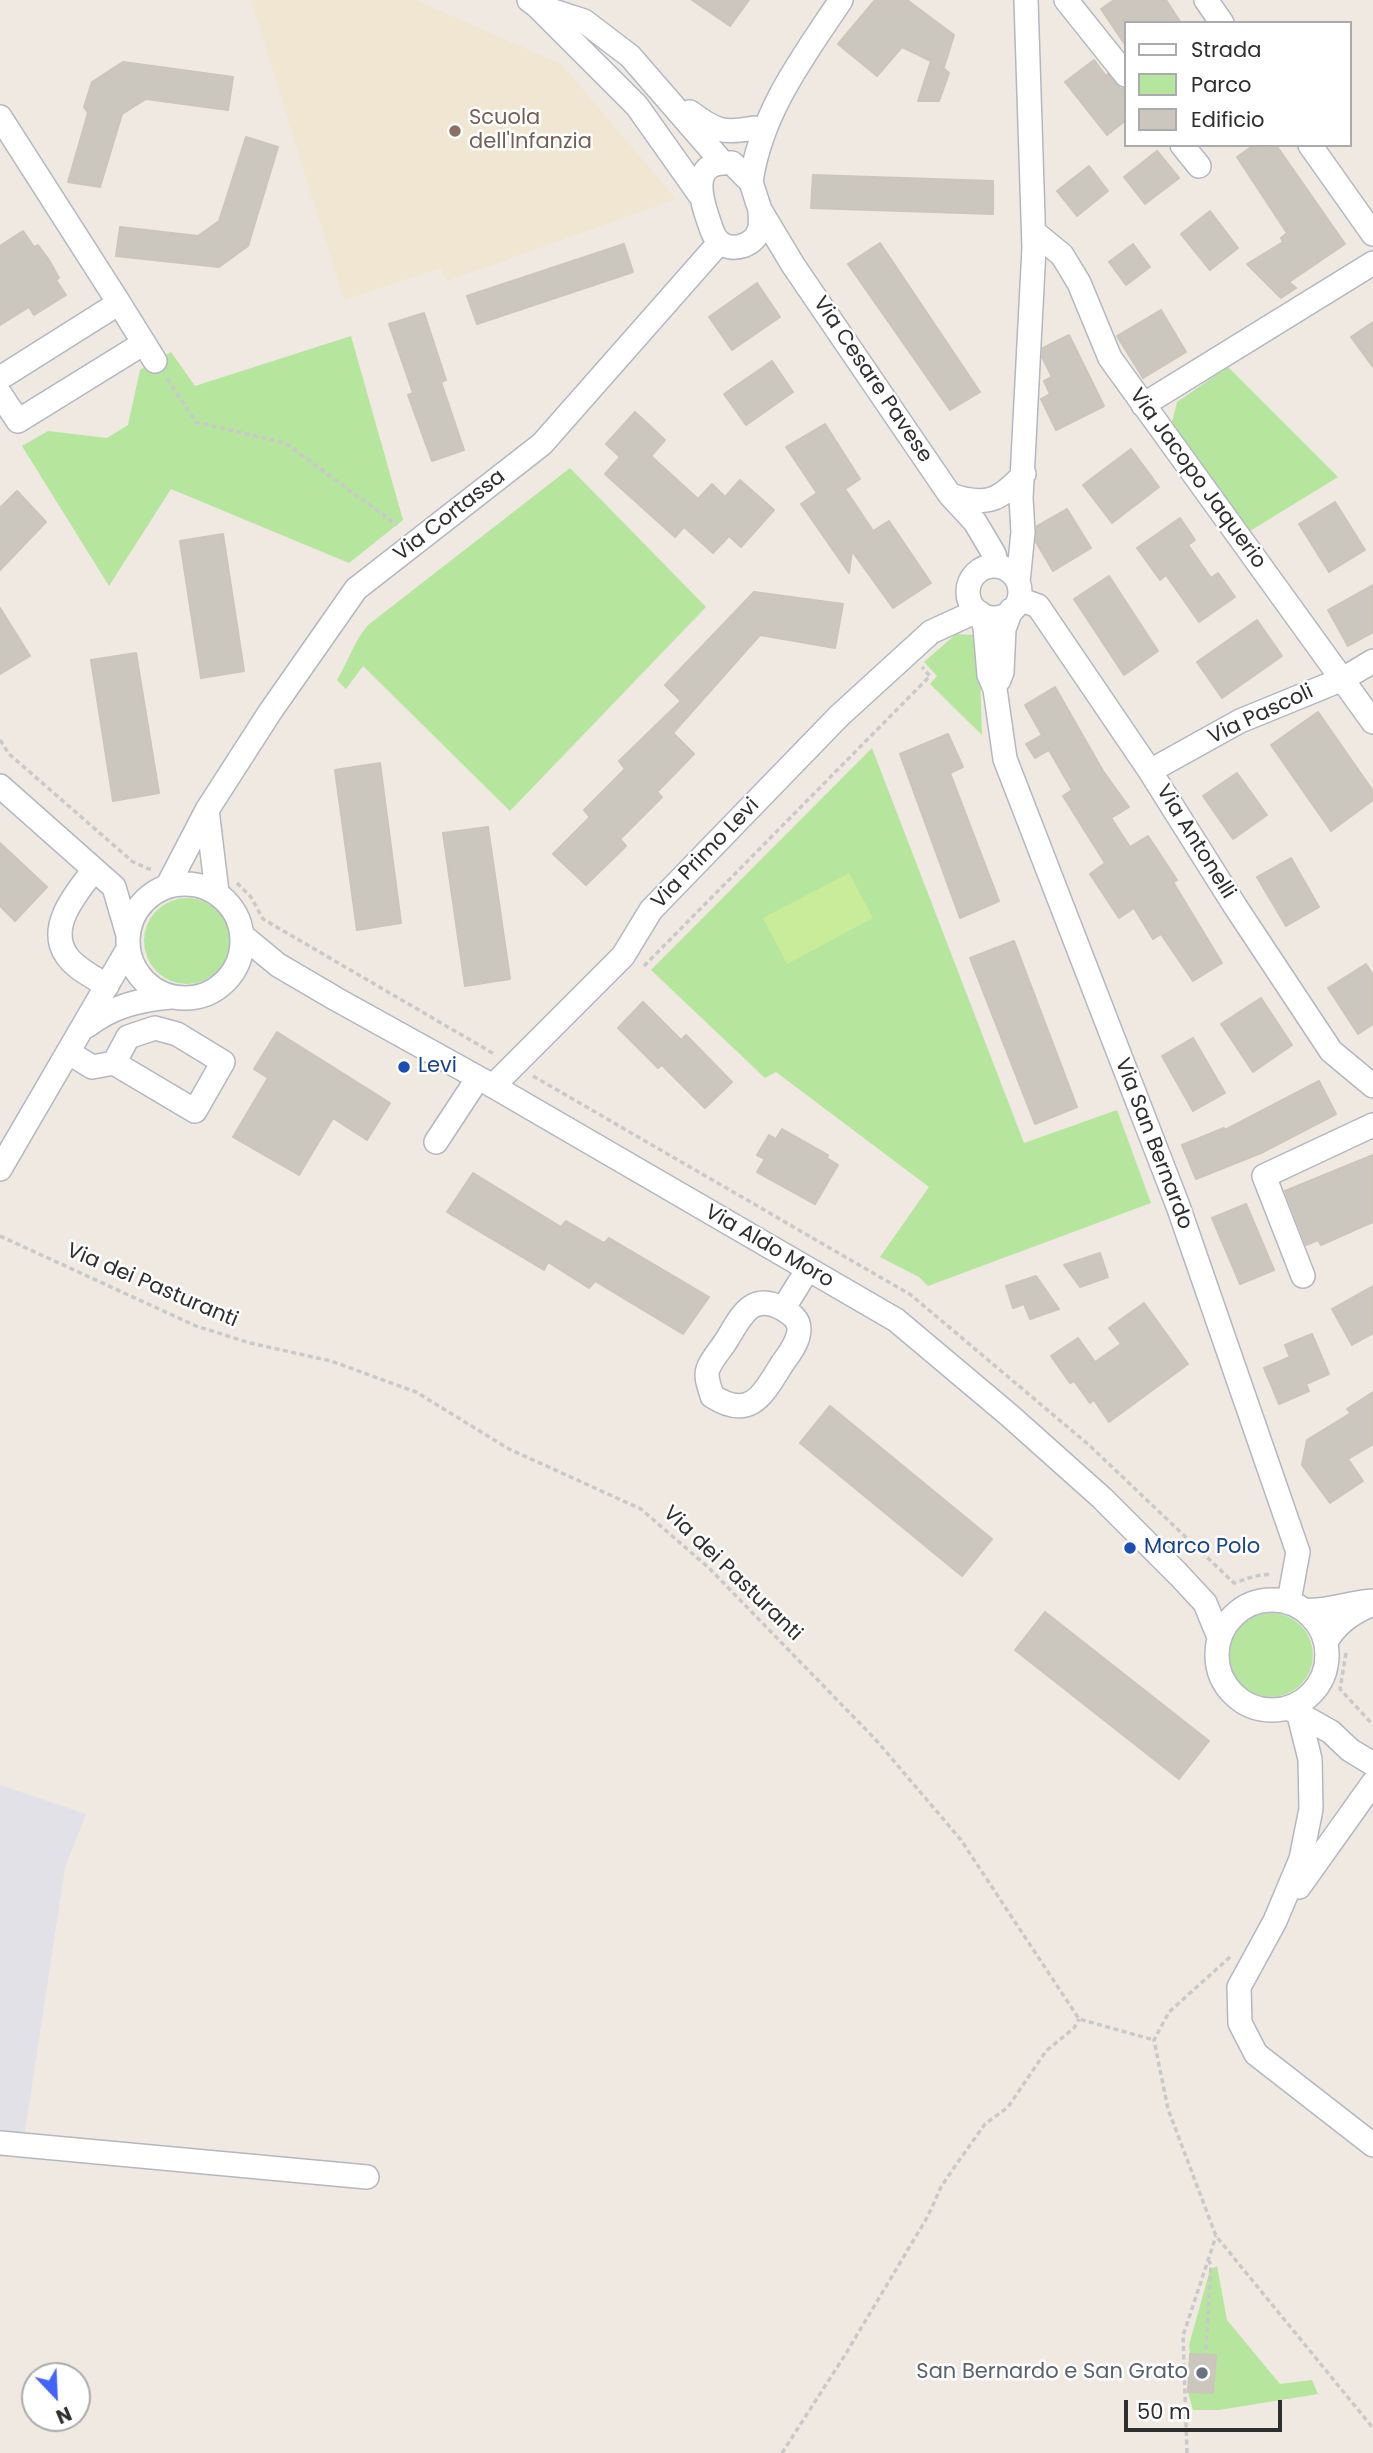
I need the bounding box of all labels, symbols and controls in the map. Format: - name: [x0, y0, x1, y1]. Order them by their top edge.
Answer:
- legend: [1124, 21, 1352, 147]
- text: Strada: [1191, 35, 1261, 64]
- text: Parco: [1191, 70, 1251, 99]
- text: Edificio: [1191, 105, 1265, 134]
- place label: Scuola dell'Infanzia: [469, 106, 592, 156]
- marker: Scuola dell'Infanzia: [447, 123, 463, 139]
- street label: Via Cesare Pavese: [807, 292, 937, 468]
- street label: Via Jacopo Jaquerio: [1123, 384, 1271, 574]
- street label: Via Cortassa: [389, 465, 511, 567]
- street label: Via Pascoli: [1204, 680, 1318, 750]
- street label: Via Antonelli: [1150, 780, 1240, 904]
- street label: Via Primo Levi: [647, 793, 765, 915]
- place label: Levi: [418, 1054, 457, 1080]
- street label: Via San Bernardo: [1109, 1055, 1197, 1233]
- marker: Levi: [396, 1059, 412, 1075]
- street label: Via Aldo Moro: [700, 1200, 838, 1294]
- street label: Via dei Pasturanti: [62, 1238, 242, 1334]
- street label: Via dei Pasturanti: [657, 1501, 807, 1647]
- place label: Marco Polo: [1144, 1535, 1260, 1561]
- marker: Marco Polo: [1122, 1540, 1138, 1556]
- place label: San Bernardo e San Grato: [916, 2360, 1188, 2386]
- north arrow: [21, 2362, 91, 2432]
- marker: San Bernardo e San Grato: [1194, 2365, 1210, 2381]
- scale bar: [1128, 2386, 1286, 2430]
- text: 50 m: [1137, 2397, 1191, 2426]
- text: N: [52, 2400, 75, 2430]

